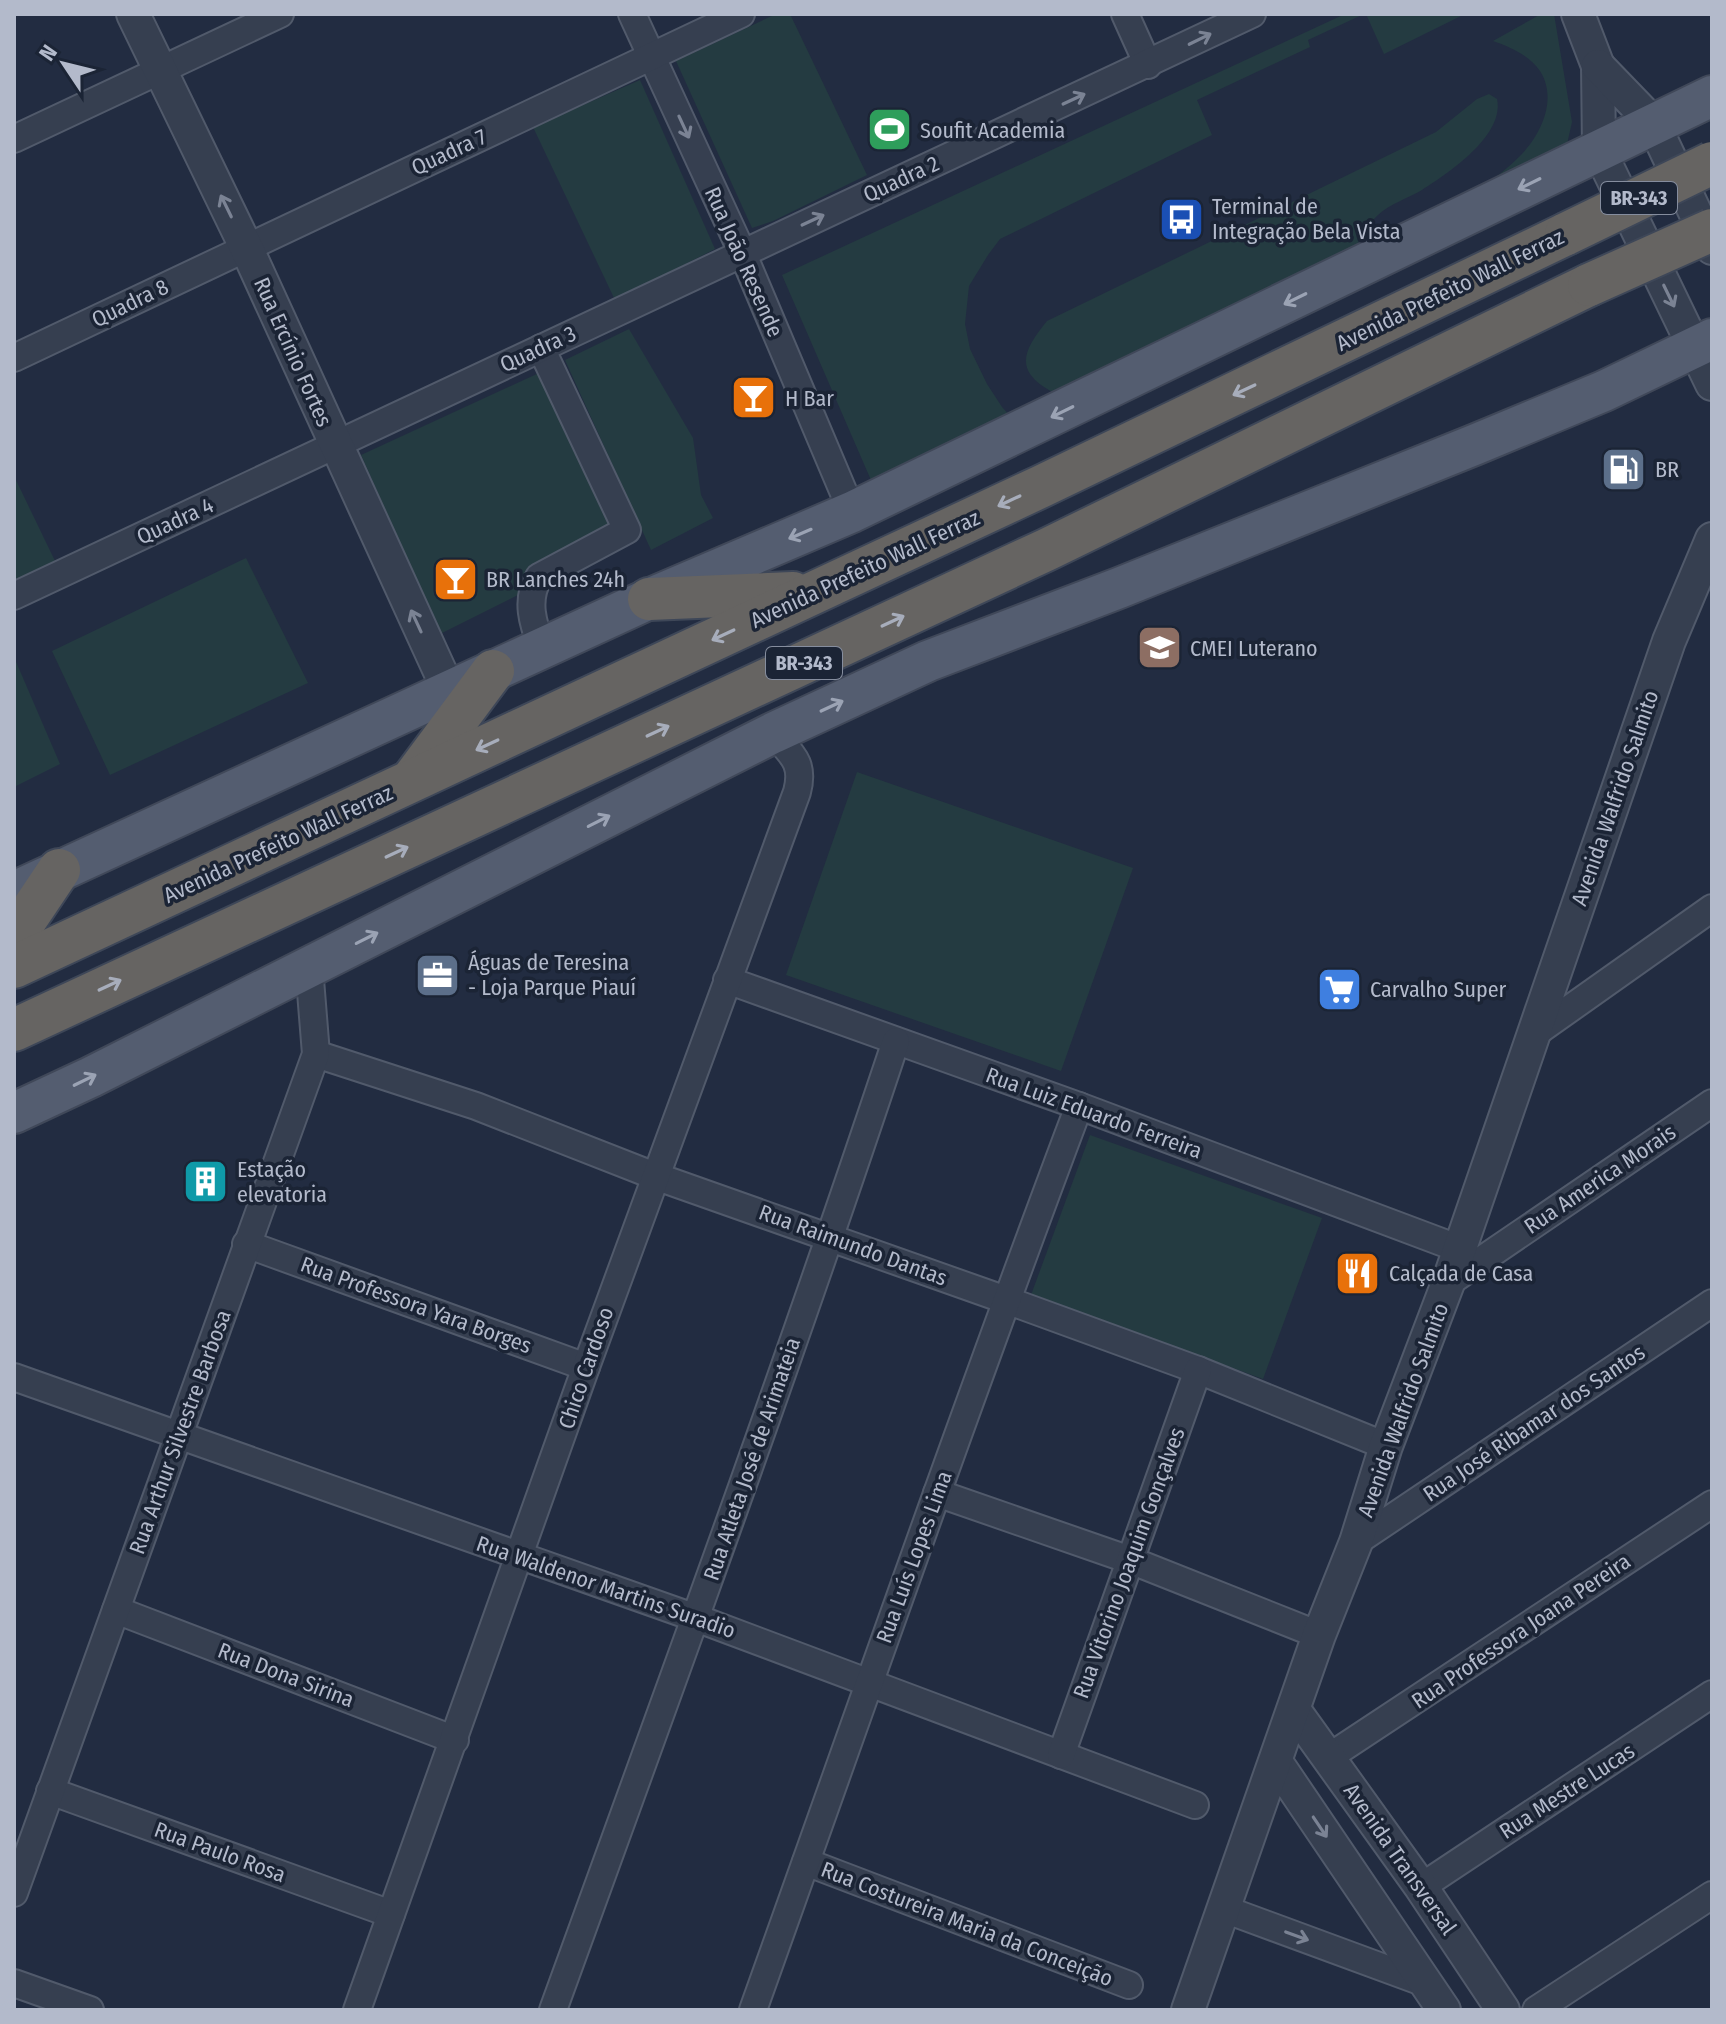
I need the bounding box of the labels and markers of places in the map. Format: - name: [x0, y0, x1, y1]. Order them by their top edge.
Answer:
- sports icon: Soufit Academia: [865, 106, 913, 154]
- place label: Soufit Academia: [920, 117, 1065, 144]
- place label: Terminal de Integração Bela Vista: [1212, 193, 1400, 245]
- bus stop icon: Terminal de Integração Bela Vista: [1157, 195, 1205, 243]
- bar icon: H Bar: [730, 374, 778, 422]
- place label: H Bar: [785, 385, 834, 412]
- fuel station icon: BR: [1600, 445, 1648, 493]
- place label: BR: [1655, 456, 1679, 483]
- bar icon: BR Lanches 24h: [431, 555, 479, 603]
- place label: BR Lanches 24h: [486, 566, 625, 593]
- school or university icon: CMEI Luterano: [1135, 624, 1183, 672]
- place label: CMEI Luterano: [1190, 635, 1318, 662]
- place label: Águas de Teresina - Loja Parque Piauí: [468, 949, 636, 1001]
- office icon: Águas de Teresina - Loja Parque Piauí: [413, 951, 461, 999]
- supermarket icon: Carvalho Super: [1315, 965, 1363, 1013]
- place label: Carvalho Super: [1370, 976, 1507, 1003]
- place label: Estação elevatoria: [237, 1156, 327, 1208]
- building icon: Estação elevatoria: [182, 1158, 230, 1206]
- restaurant icon: Calçada de Casa: [1334, 1249, 1382, 1297]
- place label: Calçada de Casa: [1389, 1260, 1533, 1287]

